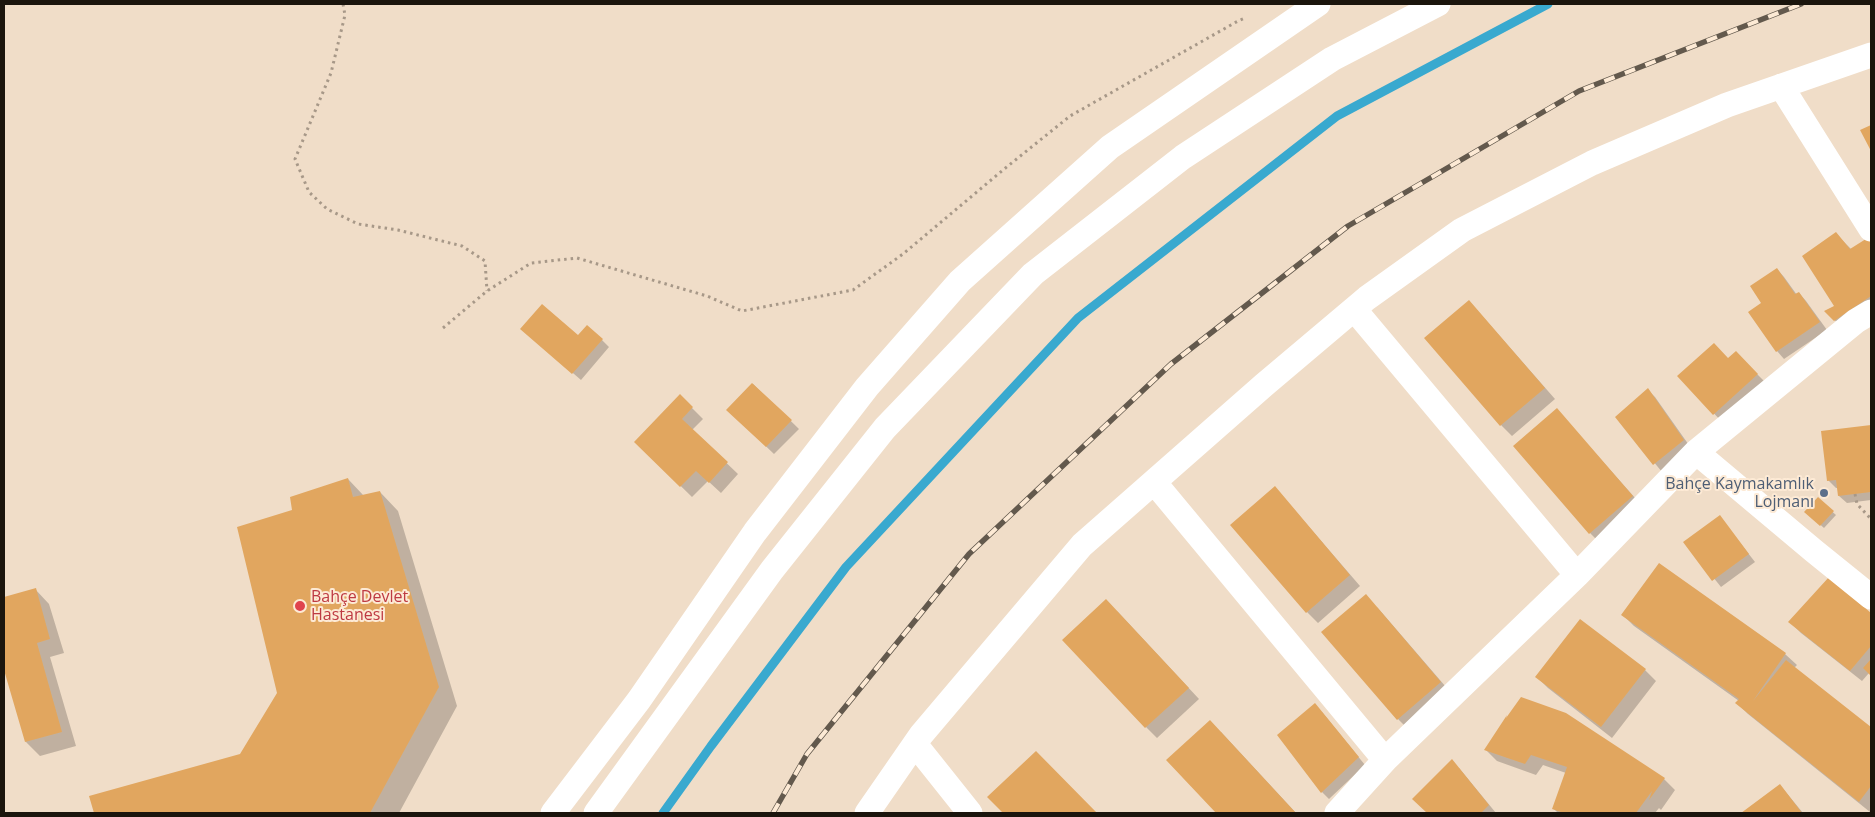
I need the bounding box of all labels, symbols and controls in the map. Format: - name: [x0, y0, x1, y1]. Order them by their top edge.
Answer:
- place label: Bahçe Kaymakamlık Lojmanı: [1665, 474, 1814, 512]
- marker: Bahçe Kaymakamlık Lojmanı: [1818, 487, 1830, 499]
- place label: Bahçe Devlet Hastanesi: [311, 587, 408, 625]
- marker: Bahçe Devlet Hastanesi: [293, 599, 307, 613]

